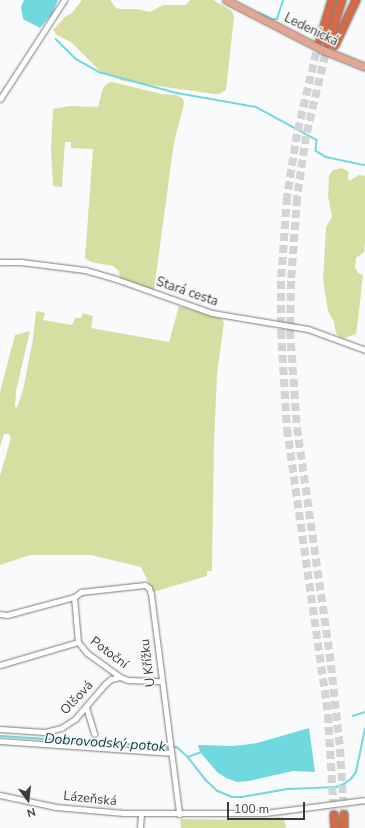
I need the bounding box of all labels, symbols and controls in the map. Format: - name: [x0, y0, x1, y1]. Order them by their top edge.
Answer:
- street label: Ledenická: [281, 10, 341, 50]
- street label: Stará cesta: [154, 274, 220, 310]
- street label: Potoční: [87, 634, 131, 672]
- street label: U Křížku: [137, 638, 159, 688]
- street label: Olšová: [57, 678, 97, 718]
- water label: Dobrovodský potok: [44, 730, 166, 756]
- north arrow: [8, 780, 48, 820]
- street label: Lázeňská: [62, 788, 118, 810]
- scale bar: [229, 794, 307, 820]
- text: 100 m: [234, 801, 269, 817]
- text: N: [25, 804, 37, 820]

